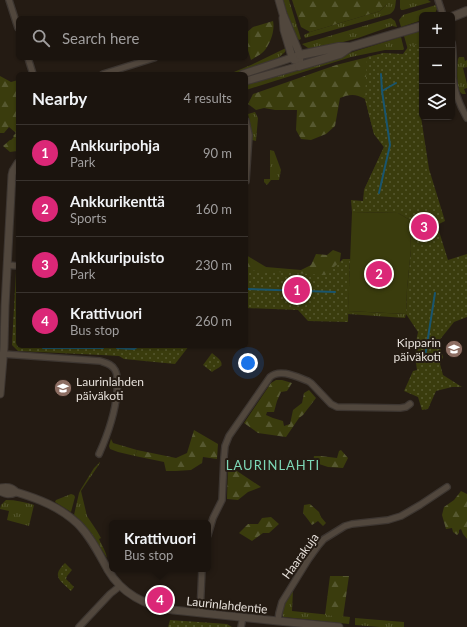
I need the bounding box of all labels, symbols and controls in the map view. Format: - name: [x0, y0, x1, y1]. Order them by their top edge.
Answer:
- map controls: [419, 12, 455, 120]
- button: +: [419, 12, 455, 48]
- search box: [16, 16, 248, 60]
- icon: search: [30, 27, 52, 49]
- text: Search here: [62, 29, 139, 47]
- button: −: [419, 48, 455, 84]
- button: layers: [419, 84, 455, 120]
- text: Nearby: [32, 88, 87, 109]
- text: 4 results: [184, 90, 232, 106]
- text: Ankkuripohja: [70, 136, 160, 154]
- text: 1: [41, 145, 49, 161]
- text: 90 m: [203, 145, 232, 161]
- text: Park: [70, 154, 95, 170]
- text: Ankkurikenttä: [70, 192, 165, 210]
- text: 2: [41, 201, 49, 217]
- text: 160 m: [195, 201, 232, 217]
- text: Sports: [70, 210, 107, 226]
- pin: 3: [411, 212, 437, 242]
- text: Ankkuripuisto: [70, 248, 164, 266]
- text: 3: [41, 257, 49, 273]
- text: 230 m: [195, 257, 232, 273]
- pin: 2: [366, 259, 392, 289]
- text: Park: [70, 266, 95, 282]
- pin: 1: [284, 275, 310, 305]
- text: Krattivuori: [70, 304, 142, 322]
- text: 4: [41, 313, 49, 329]
- text: 260 m: [195, 313, 232, 329]
- text: Bus stop: [70, 322, 119, 338]
- place label: Kipparin päiväkoti: [394, 335, 441, 364]
- school or university icon: Kipparin päiväkoti: [444, 339, 464, 359]
- your location: [238, 353, 258, 373]
- place label: Laurinlahden päiväkoti: [76, 374, 144, 403]
- school or university icon: Laurinlahden päiväkoti: [53, 378, 73, 398]
- district label: LAURINLAHTI: [226, 457, 320, 473]
- popup: [109, 520, 211, 572]
- text: Krattivuori: [124, 529, 196, 547]
- street label: Haarakuja: [278, 530, 322, 582]
- text: Bus stop: [124, 547, 173, 563]
- pin: 4: [147, 585, 173, 615]
- street label: Laurinlahdentie: [186, 593, 268, 617]

